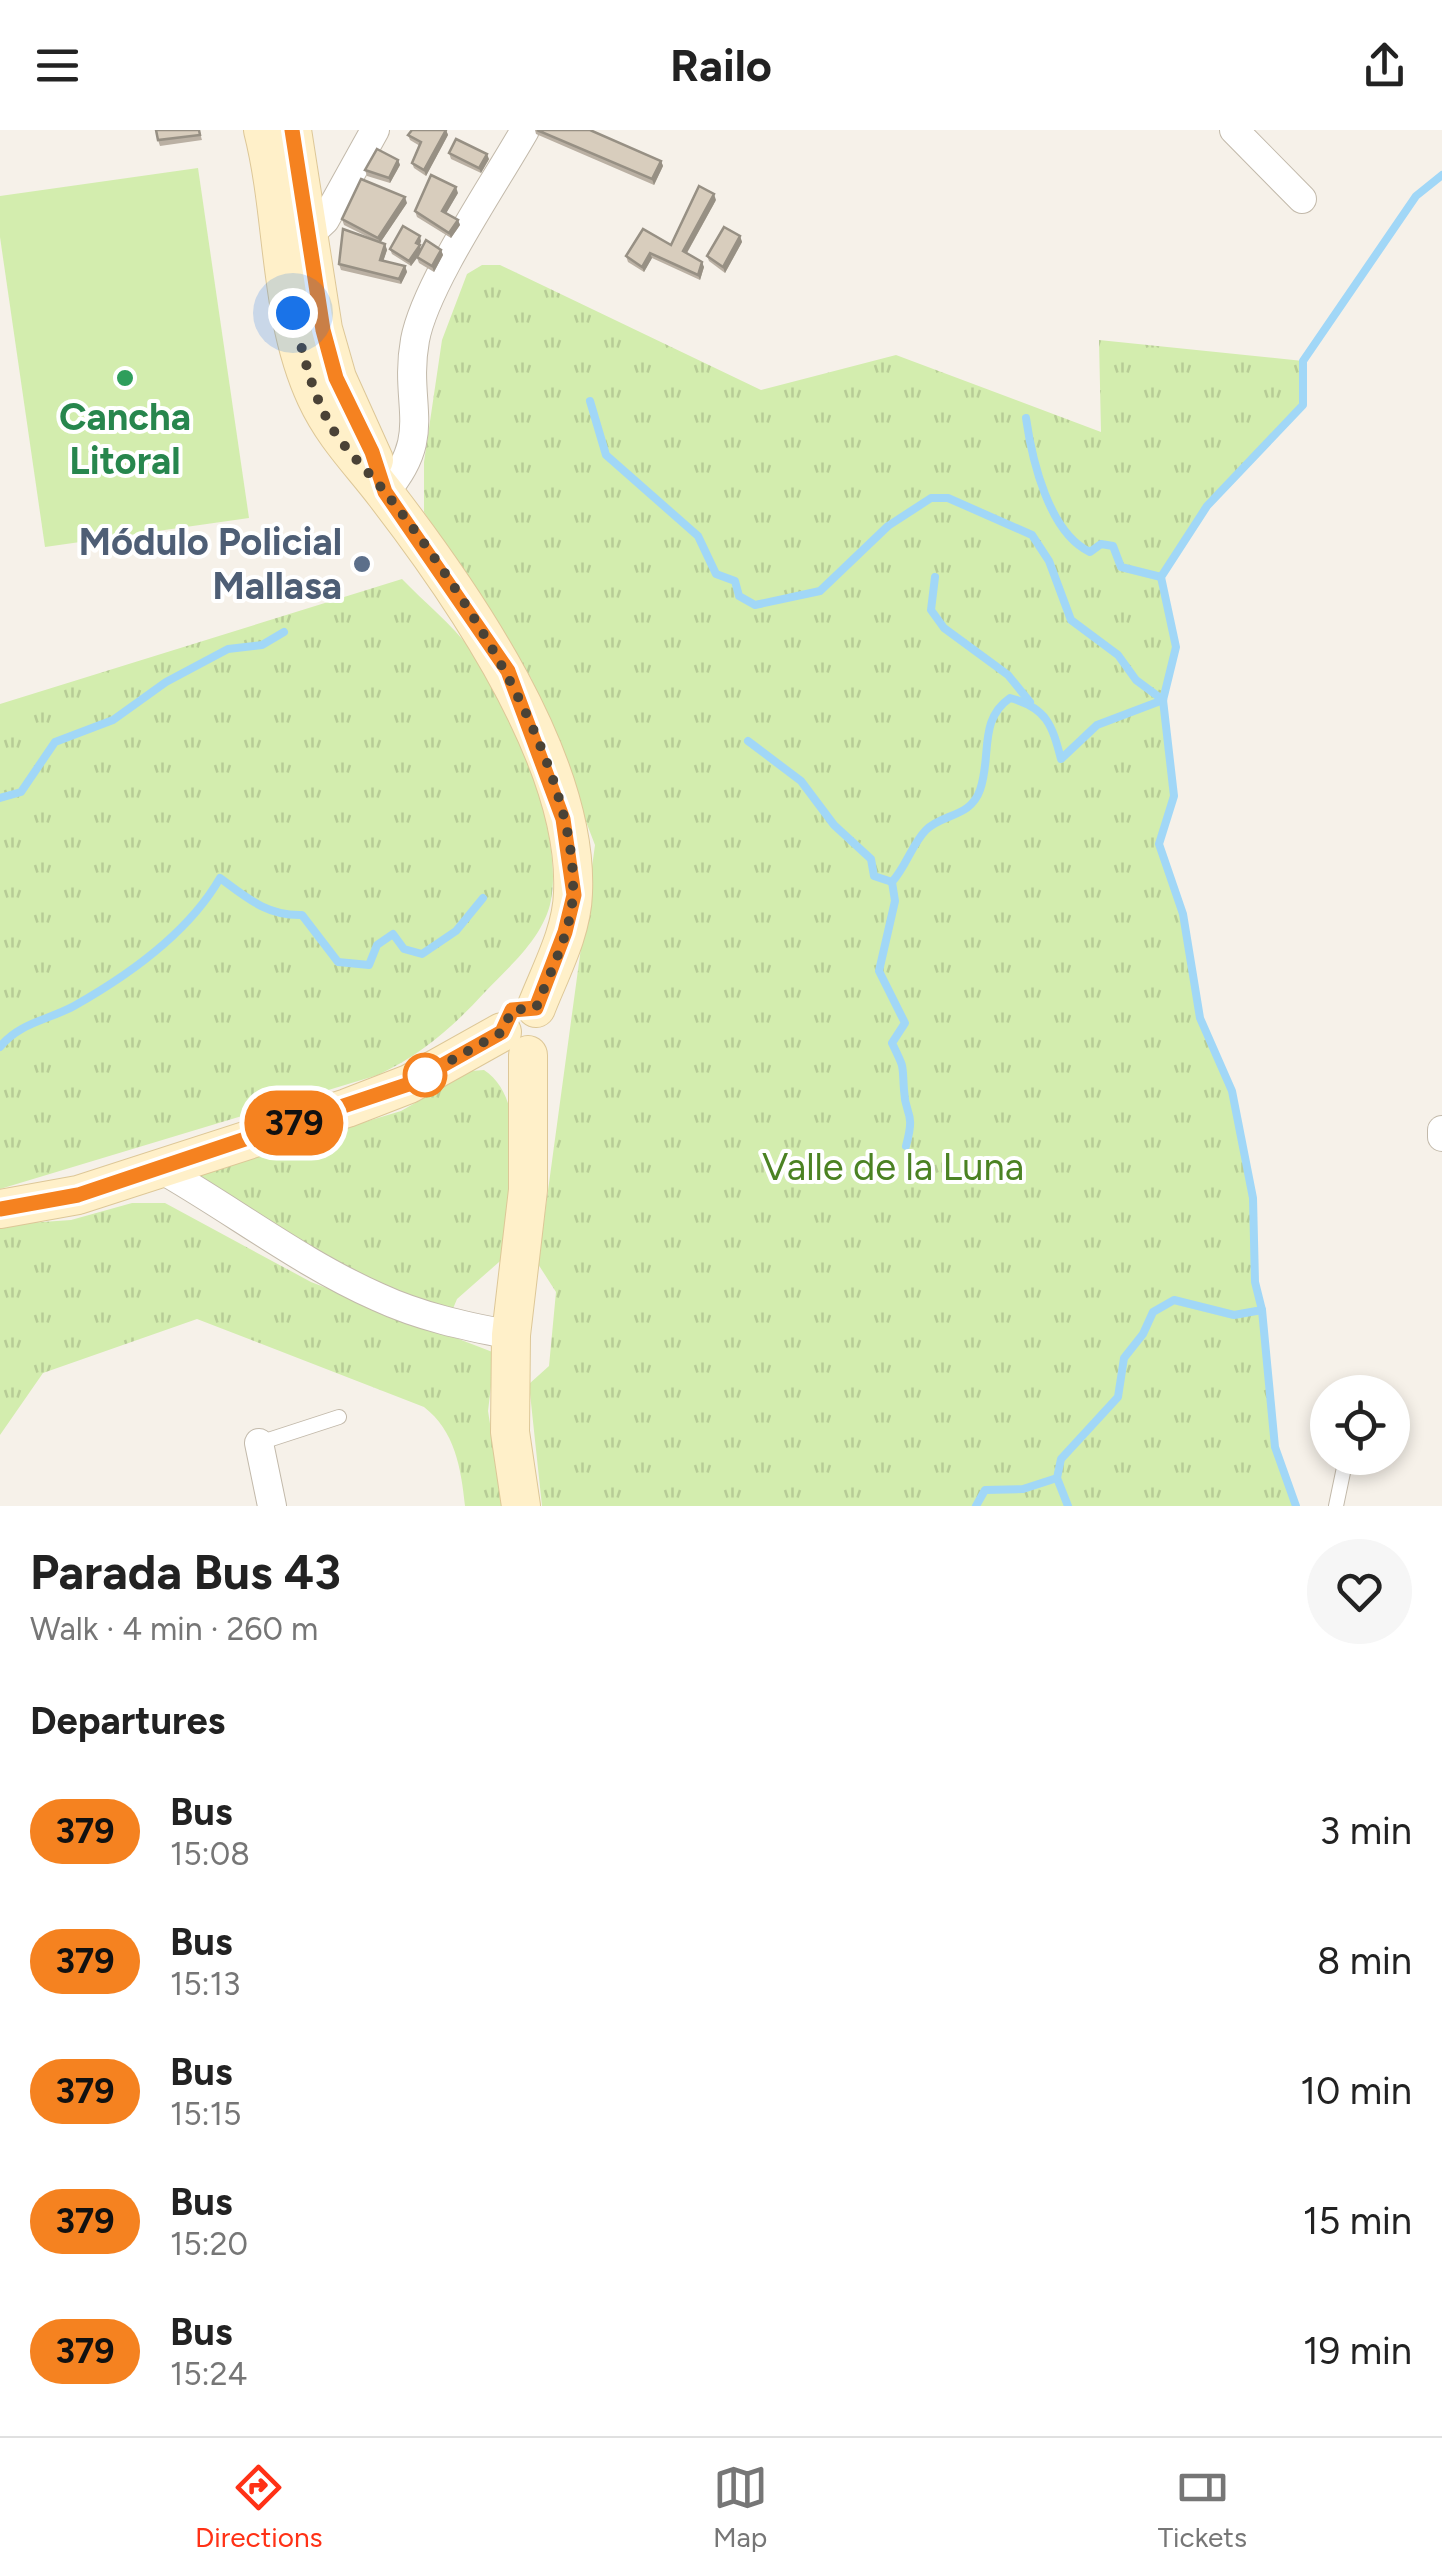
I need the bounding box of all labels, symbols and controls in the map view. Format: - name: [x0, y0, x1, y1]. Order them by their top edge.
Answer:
- icon: menu: [30, 38, 85, 93]
- text: Railo: [670, 38, 772, 92]
- icon: share: [1357, 38, 1412, 93]
- your location: [268, 288, 318, 338]
- marker: Cancha Litoral: [114, 367, 136, 389]
- place label: Cancha Litoral: [59, 394, 191, 484]
- place label: Módulo Policial Mallasa: [78, 519, 342, 609]
- marker: Módulo Policial Mallasa: [351, 553, 373, 575]
- unlabelled marker: [404, 1054, 446, 1096]
- line badge: 379: [236, 1090, 352, 1156]
- text: 379: [264, 1102, 324, 1144]
- park label: Valle de la Luna: [762, 1144, 1024, 1190]
- map controls: [1310, 1375, 1410, 1475]
- button: locate: [1310, 1375, 1410, 1475]
- button: heart: [1307, 1539, 1412, 1644]
- text: Parada Bus 43: [30, 1543, 341, 1601]
- text: Walk · 4 min · 260 m: [30, 1610, 318, 1648]
- text: Departures: [30, 1698, 225, 1744]
- text: Bus: [170, 1789, 233, 1835]
- text: 3 min: [1320, 1808, 1412, 1854]
- text: 379: [55, 1810, 115, 1852]
- text: 15:08: [170, 1835, 250, 1873]
- text: Bus: [170, 1919, 233, 1965]
- text: 8 min: [1317, 1938, 1412, 1984]
- text: 379: [55, 1940, 115, 1982]
- text: 15:13: [170, 1965, 240, 2003]
- text: Bus: [170, 2049, 233, 2095]
- text: 10 min: [1300, 2068, 1412, 2114]
- text: 379: [55, 2070, 115, 2112]
- text: 15:15: [170, 2095, 241, 2133]
- text: Bus: [170, 2179, 233, 2225]
- text: 15 min: [1303, 2198, 1412, 2244]
- text: 379: [55, 2200, 115, 2242]
- text: 15:20: [170, 2225, 248, 2263]
- text: Bus: [170, 2309, 233, 2355]
- text: 19 min: [1303, 2328, 1412, 2374]
- text: 379: [55, 2330, 115, 2372]
- text: 15:24: [170, 2355, 247, 2393]
- tab: Directions: [195, 2460, 323, 2554]
- tab: Map: [713, 2460, 768, 2554]
- tab: Tickets: [1158, 2460, 1247, 2554]

